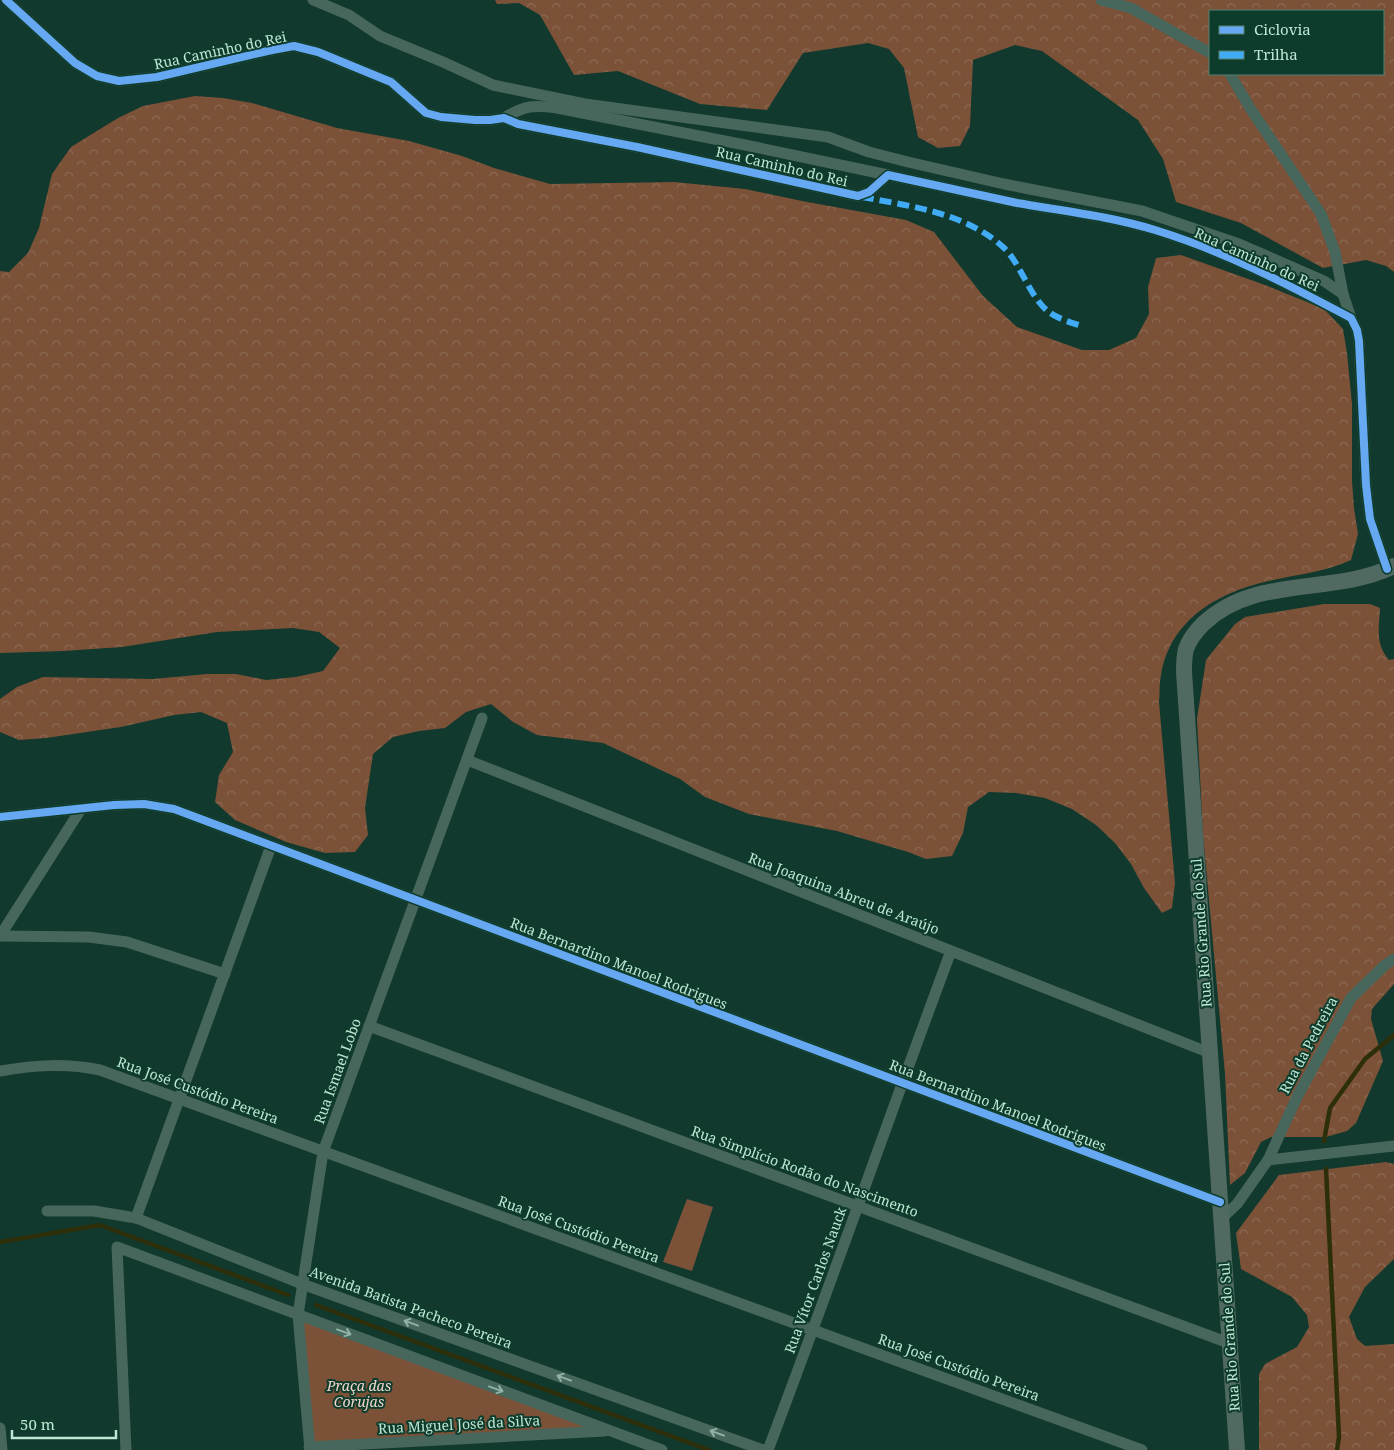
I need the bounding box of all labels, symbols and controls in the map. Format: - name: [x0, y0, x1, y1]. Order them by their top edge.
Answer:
- legend: [1209, 10, 1384, 75]
- text: Ciclovia: [1254, 19, 1311, 39]
- street label: Rua Caminho do Rei: [152, 27, 288, 73]
- text: Trilha: [1254, 44, 1298, 64]
- street label: Rua Caminho do Rei: [714, 142, 850, 191]
- street label: Rua Caminho do Rei: [1192, 223, 1323, 295]
- street label: Rua Joaquina Abreu de Araújo: [746, 848, 942, 938]
- street label: Rua Rio Grande do Sul: [1186, 857, 1216, 1008]
- street label: Rua Bernardino Manoel Rodrigues: [508, 913, 730, 1013]
- street label: Rua da Pedreira: [1274, 993, 1342, 1097]
- street label: Rua Ismael Lobo: [309, 1016, 365, 1126]
- street label: Rua José Custódio Pereira: [115, 1052, 281, 1128]
- street label: Rua Bernardino Manoel Rodrigues: [887, 1055, 1109, 1155]
- street label: Rua Simplício Rodão do Nascimento: [689, 1121, 921, 1221]
- street label: Rua José Custódio Pereira: [496, 1191, 662, 1267]
- street label: Rua Vítor Carlos Nauck: [780, 1203, 851, 1356]
- street label: Avenida Batista Pacheco Pereira: [307, 1261, 515, 1353]
- street label: Rua Rio Grande do Sul: [1214, 1261, 1244, 1412]
- one-way arrow: [404, 1318, 419, 1327]
- one-way arrow: [336, 1328, 351, 1337]
- street label: Rua José Custódio Pereira: [876, 1329, 1042, 1405]
- one-way arrow: [557, 1373, 572, 1382]
- park label: Praça das Corujas: [326, 1376, 392, 1411]
- one-way arrow: [488, 1385, 504, 1394]
- scale bar: [12, 1408, 116, 1440]
- street label: Rua Miguel José da Silva: [378, 1410, 541, 1438]
- text: 50 m: [20, 1414, 55, 1434]
- one-way arrow: [709, 1428, 725, 1437]

